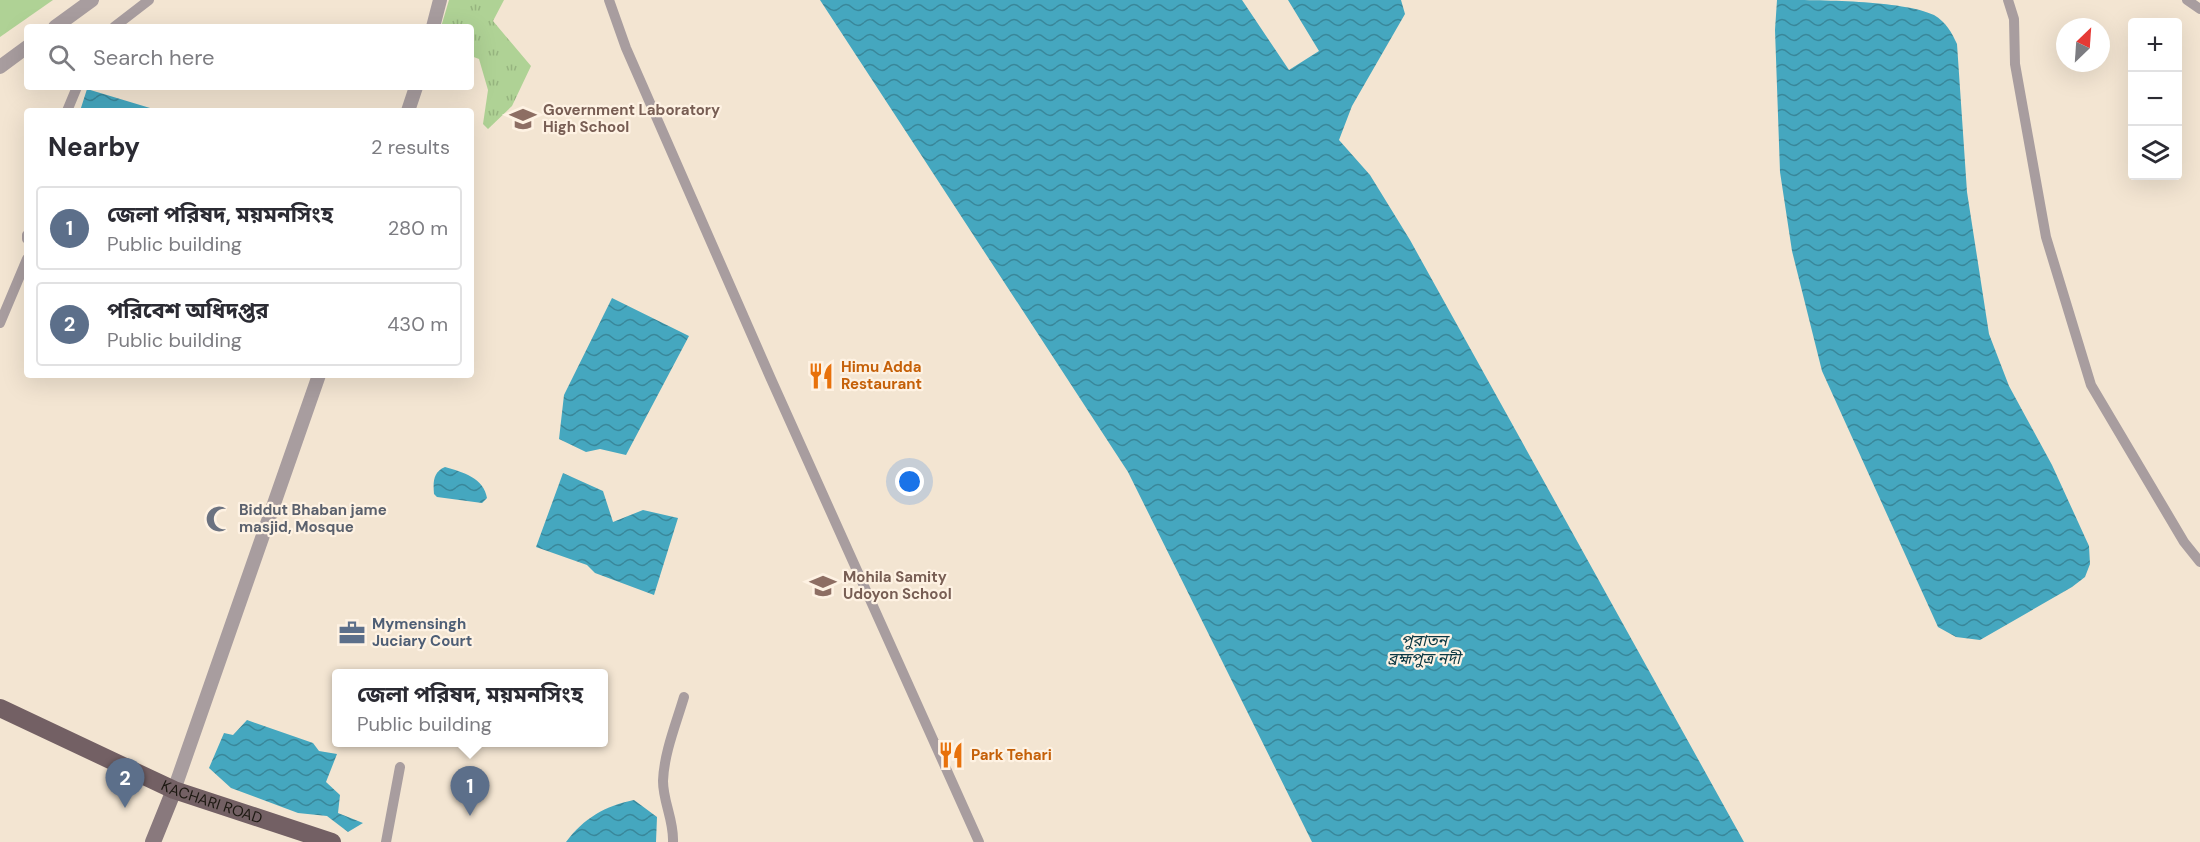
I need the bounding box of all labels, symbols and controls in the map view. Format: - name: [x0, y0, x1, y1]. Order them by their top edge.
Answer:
- north arrow: [2056, 18, 2110, 72]
- map controls: [2128, 18, 2182, 180]
- button: +: [2128, 18, 2182, 72]
- search box: [24, 24, 474, 90]
- icon: search: [45, 41, 78, 74]
- text: Search here: [93, 43, 214, 72]
- button: −: [2128, 72, 2182, 126]
- place label: Government Laboratory High School: [543, 100, 720, 137]
- school or university icon: Government Laboratory High School: [508, 104, 538, 134]
- button: layers: [2128, 126, 2182, 180]
- text: Nearby: [48, 130, 140, 164]
- text: 2 results: [371, 134, 450, 160]
- text: জেলা পরিষদ, ময়মনসিংহ: [107, 200, 333, 229]
- text: 1: [66, 215, 73, 241]
- text: 280 m: [388, 215, 448, 241]
- text: Public building: [107, 231, 242, 257]
- text: পরিবেশ অধিদপ্তর: [107, 296, 268, 325]
- text: 2: [64, 311, 75, 337]
- text: 430 m: [387, 311, 448, 337]
- text: Public building: [107, 327, 242, 353]
- place label: Himu Adda Restaurant: [841, 357, 922, 394]
- restaurant icon: Himu Adda Restaurant: [806, 361, 836, 391]
- your location: [895, 467, 924, 496]
- place label: Biddut Bhaban jame masjid, Mosque: [239, 500, 387, 537]
- mosque icon: Biddut Bhaban jame masjid, Mosque: [204, 504, 234, 534]
- place label: Mohila Samity Udoyon School: [843, 567, 952, 604]
- school or university icon: Mohila Samity Udoyon School: [808, 571, 838, 601]
- place label: Mymensingh Juciary Court: [372, 614, 472, 651]
- office icon: Mymensingh Juciary Court: [337, 618, 367, 648]
- water label: পুরাতন ব্রহ্মপুত্র নদী: [1388, 630, 1463, 669]
- popup: [332, 669, 608, 747]
- text: জেলা পরিষদ, ময়মনসিংহ: [357, 680, 583, 709]
- text: Public building: [357, 711, 492, 737]
- restaurant icon: Park Tehari: [936, 740, 966, 770]
- place label: Park Tehari: [971, 745, 1052, 765]
- pin: 2: [106, 758, 144, 808]
- pin: 1: [450, 766, 490, 816]
- street label: KACHARI ROAD: [158, 775, 265, 828]

